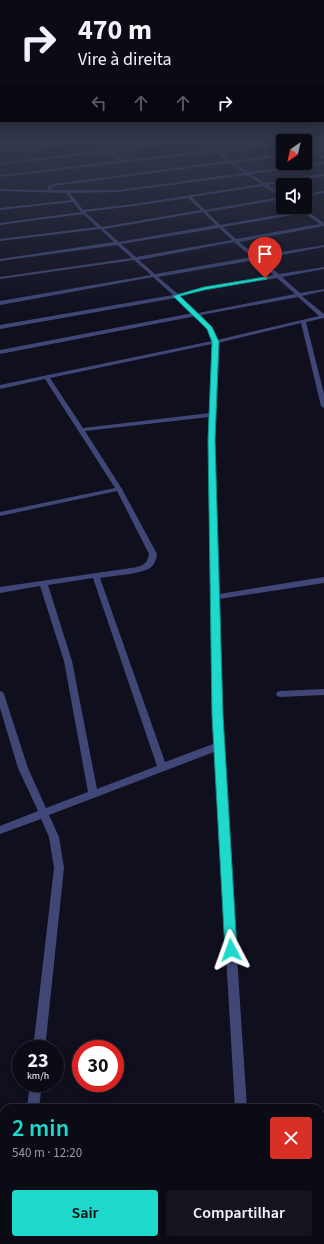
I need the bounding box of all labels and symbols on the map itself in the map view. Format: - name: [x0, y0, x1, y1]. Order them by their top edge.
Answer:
- north arrow: [276, 134, 312, 170]
- pin: [248, 237, 282, 278]
- position arrow: [210, 929, 252, 971]
- speed limit sign: 30: [72, 1040, 124, 1092]

